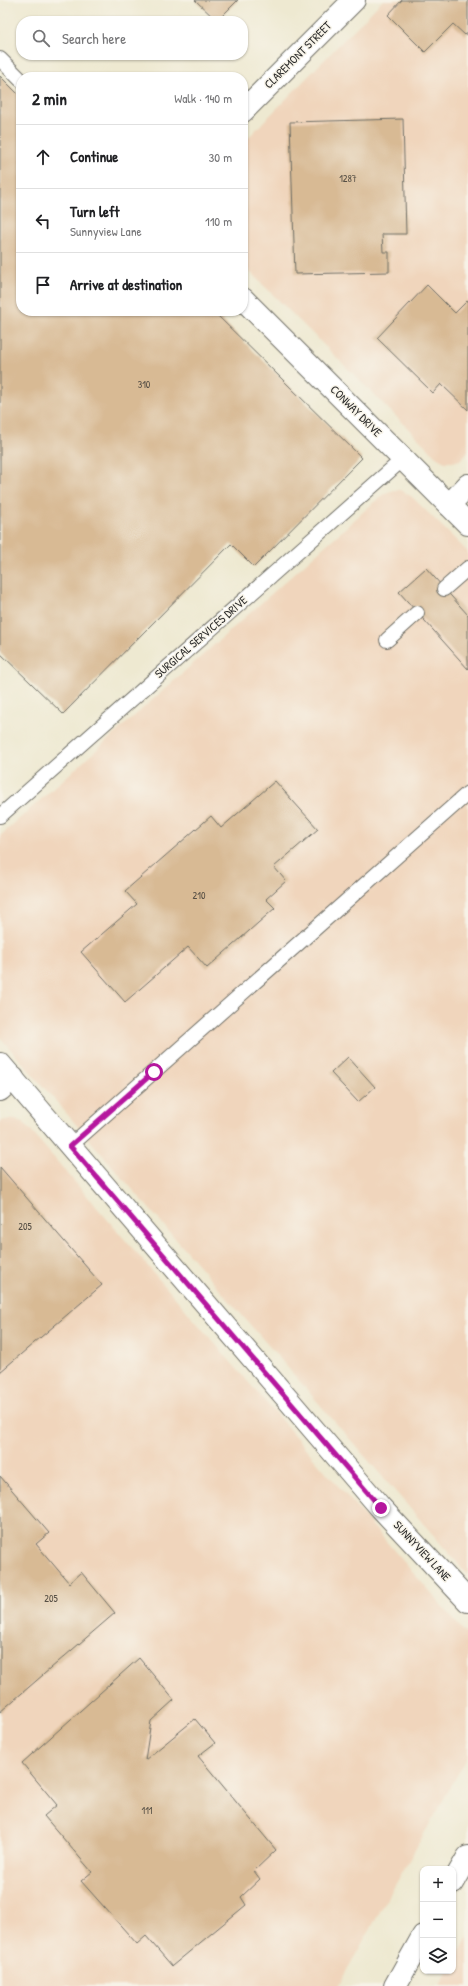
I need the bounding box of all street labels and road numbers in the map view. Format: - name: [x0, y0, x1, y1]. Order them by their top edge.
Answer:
- street label: CLAREMONT STREET: [260, 17, 335, 92]
- street label: CONWAY DRIVE: [327, 381, 387, 441]
- street label: SURGICAL SERVICES DRIVE: [151, 591, 251, 682]
- street label: SUNNYVIEW LANE: [390, 1517, 455, 1585]

